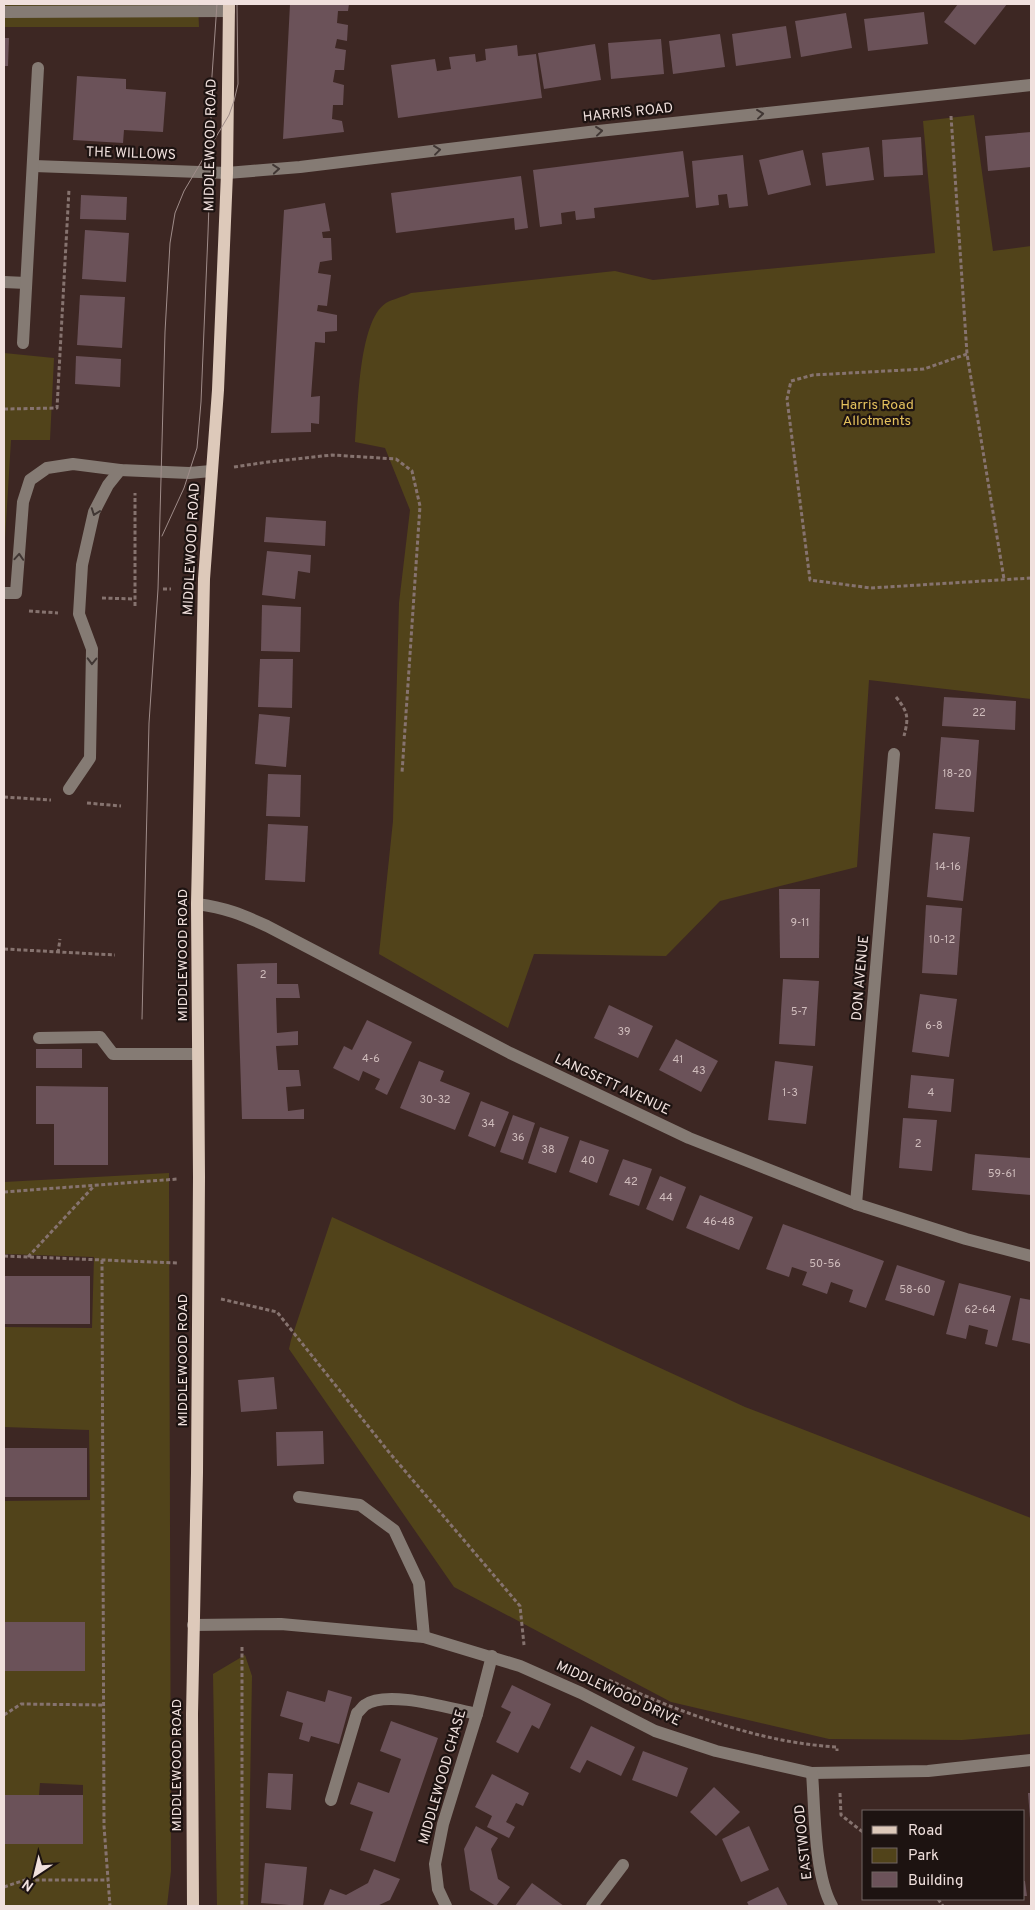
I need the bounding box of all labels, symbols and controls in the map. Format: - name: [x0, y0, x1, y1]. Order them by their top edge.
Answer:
- street label: MIDDLEWOOD ROAD: [201, 78, 221, 212]
- street label: HARRIS ROAD: [582, 100, 674, 126]
- one-way arrow: [757, 109, 765, 120]
- one-way arrow: [595, 126, 603, 137]
- street label: THE WILLOWS: [86, 144, 176, 164]
- one-way arrow: [434, 145, 442, 156]
- one-way arrow: [272, 163, 280, 174]
- park label: Harris Road Allotments: [840, 397, 914, 430]
- street label: MIDDLEWOOD ROAD: [180, 482, 204, 616]
- one-way arrow: [91, 507, 101, 515]
- one-way arrow: [13, 553, 24, 561]
- one-way arrow: [87, 657, 97, 665]
- house number: 22: [972, 706, 986, 720]
- house number: 18-20: [943, 767, 971, 781]
- house number: 14-16: [935, 860, 961, 874]
- street label: MIDDLEWOOD ROAD: [175, 889, 192, 1021]
- house number: 9-11: [790, 916, 810, 930]
- house number: 10-12: [929, 933, 955, 947]
- street label: DON AVENUE: [849, 935, 873, 1021]
- house number: 2: [260, 968, 266, 982]
- house number: 5-7: [791, 1005, 807, 1019]
- house number: 6-8: [925, 1019, 943, 1033]
- house number: 39: [618, 1025, 630, 1039]
- street label: LANGSETT AVENUE: [552, 1051, 672, 1119]
- house number: 4-6: [362, 1052, 380, 1066]
- house number: 41: [673, 1053, 683, 1067]
- house number: 43: [692, 1064, 706, 1078]
- house number: 1-3: [782, 1086, 798, 1100]
- house number: 4: [928, 1086, 935, 1100]
- house number: 30-32: [419, 1093, 451, 1107]
- house number: 34: [481, 1117, 495, 1131]
- house number: 36: [511, 1131, 525, 1145]
- house number: 2: [915, 1137, 921, 1151]
- house number: 38: [541, 1143, 555, 1157]
- house number: 40: [581, 1154, 595, 1168]
- house number: 59-61: [988, 1167, 1016, 1181]
- house number: 42: [624, 1175, 638, 1189]
- house number: 44: [659, 1191, 673, 1205]
- house number: 46-48: [703, 1215, 735, 1229]
- house number: 50-56: [809, 1257, 841, 1271]
- house number: 58-60: [899, 1283, 931, 1297]
- street label: MIDDLEWOOD ROAD: [175, 1294, 192, 1426]
- house number: 62-64: [964, 1303, 996, 1317]
- street label: MIDDLEWOOD DRIVE: [553, 1658, 683, 1730]
- street label: MIDDLEWOOD ROAD: [169, 1699, 186, 1831]
- street label: MIDDLEWOOD CHASE: [416, 1708, 470, 1846]
- street label: EASTWOOD: [792, 1804, 816, 1880]
- legend: [862, 1810, 1025, 1900]
- text: Road: [908, 1822, 943, 1841]
- text: Park: [908, 1847, 939, 1866]
- north arrow: [10, 1850, 60, 1900]
- text: Building: [908, 1872, 963, 1891]
- text: N: [19, 1875, 37, 1894]

